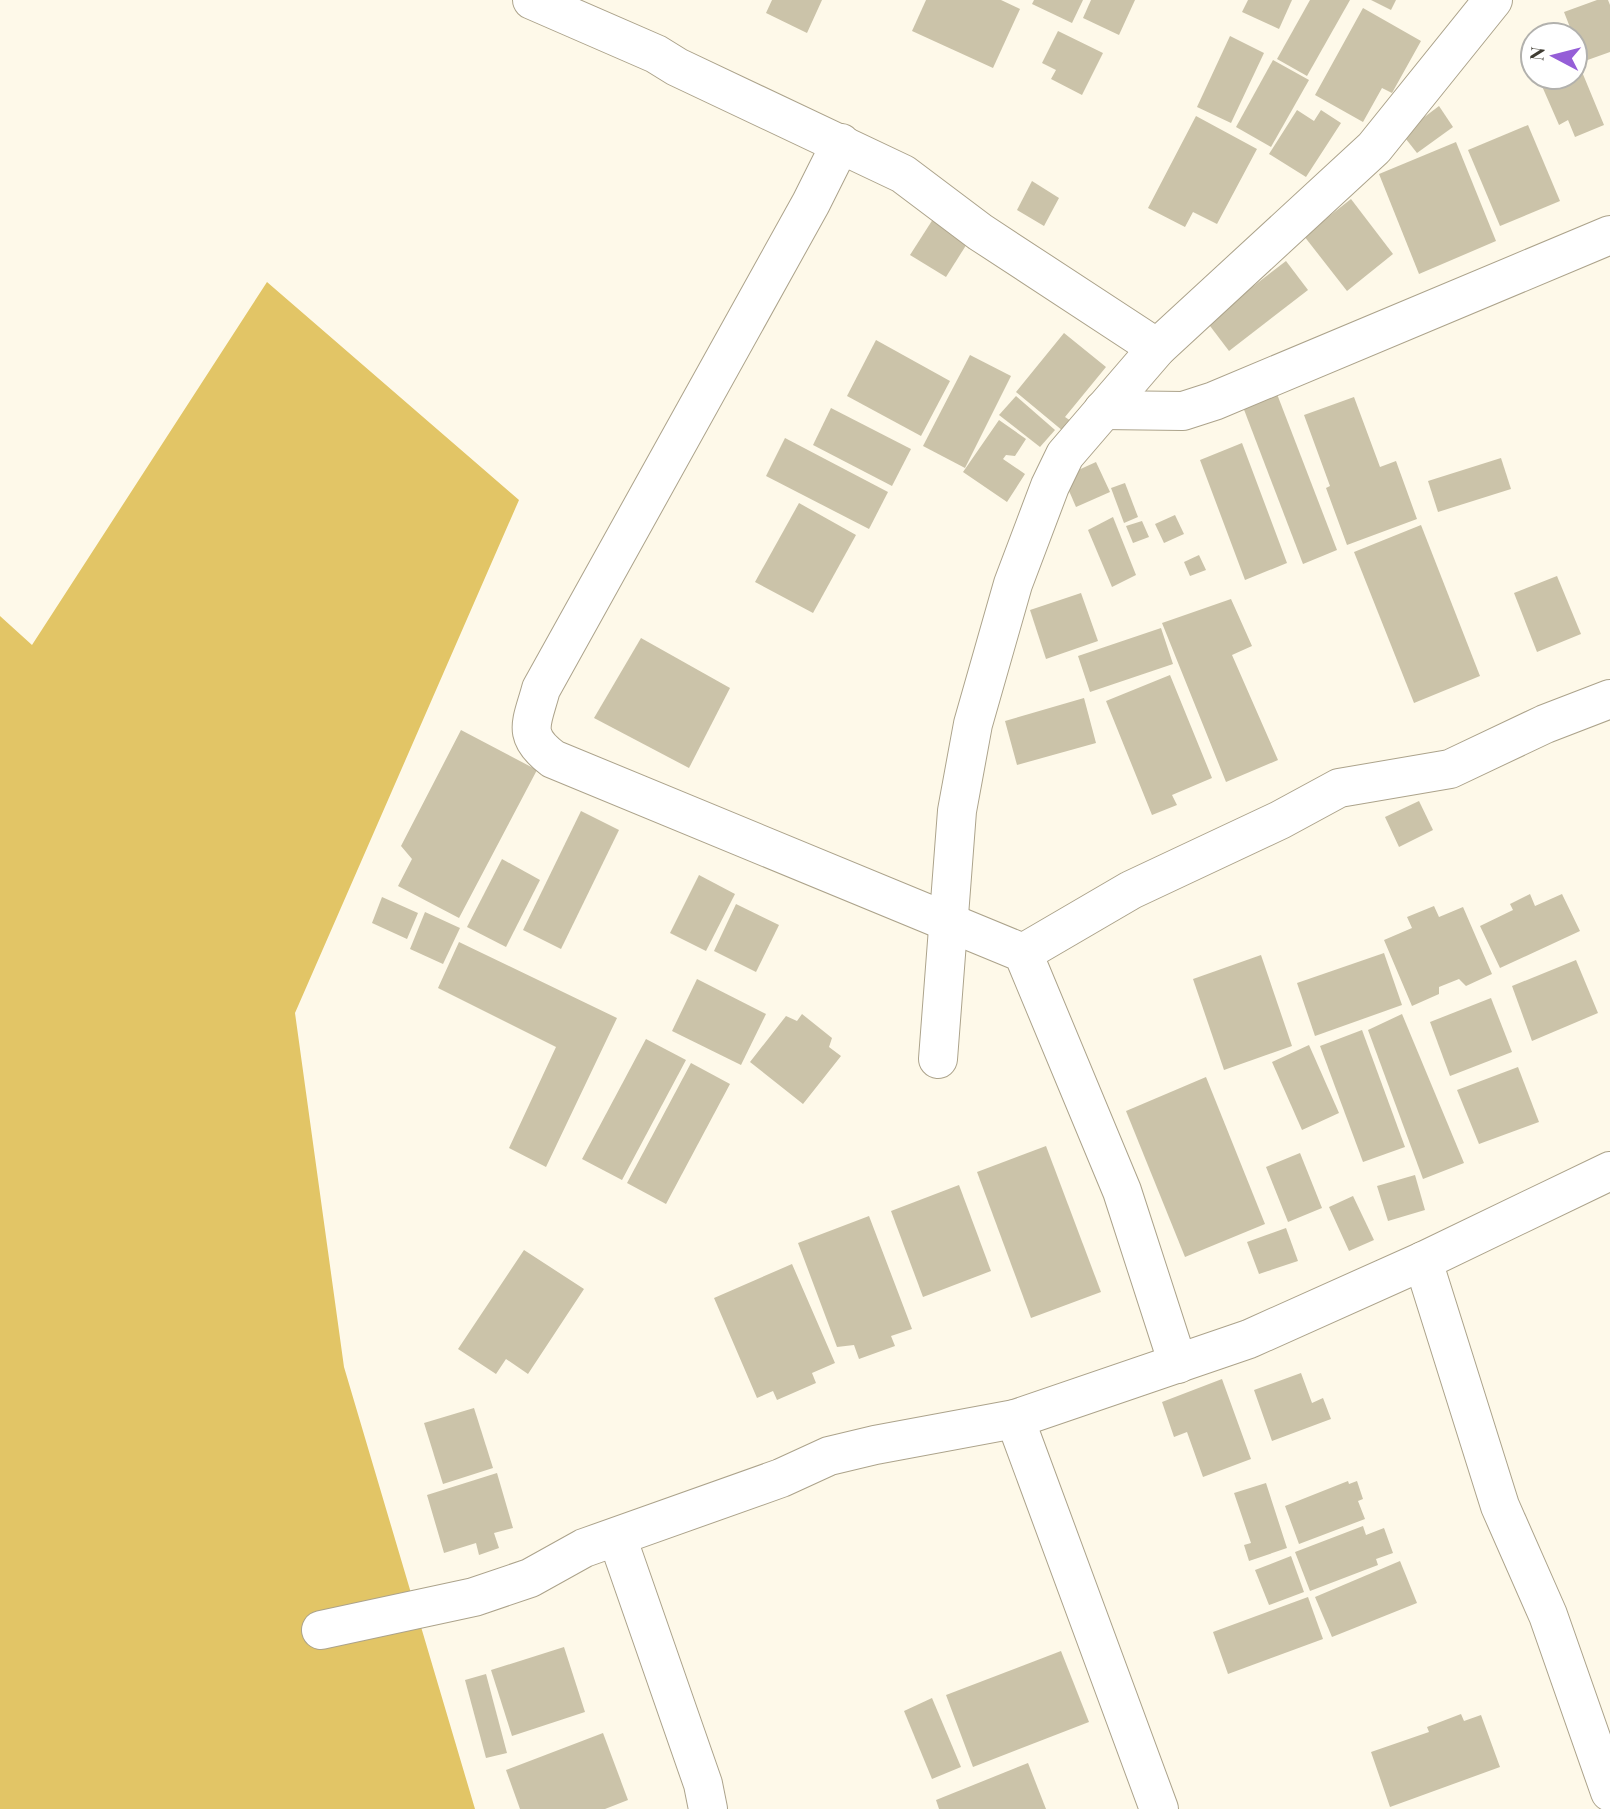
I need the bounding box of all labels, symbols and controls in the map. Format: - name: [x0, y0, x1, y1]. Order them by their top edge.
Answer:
- north arrow: [1519, 21, 1589, 91]
- text: N: [1522, 45, 1550, 62]

